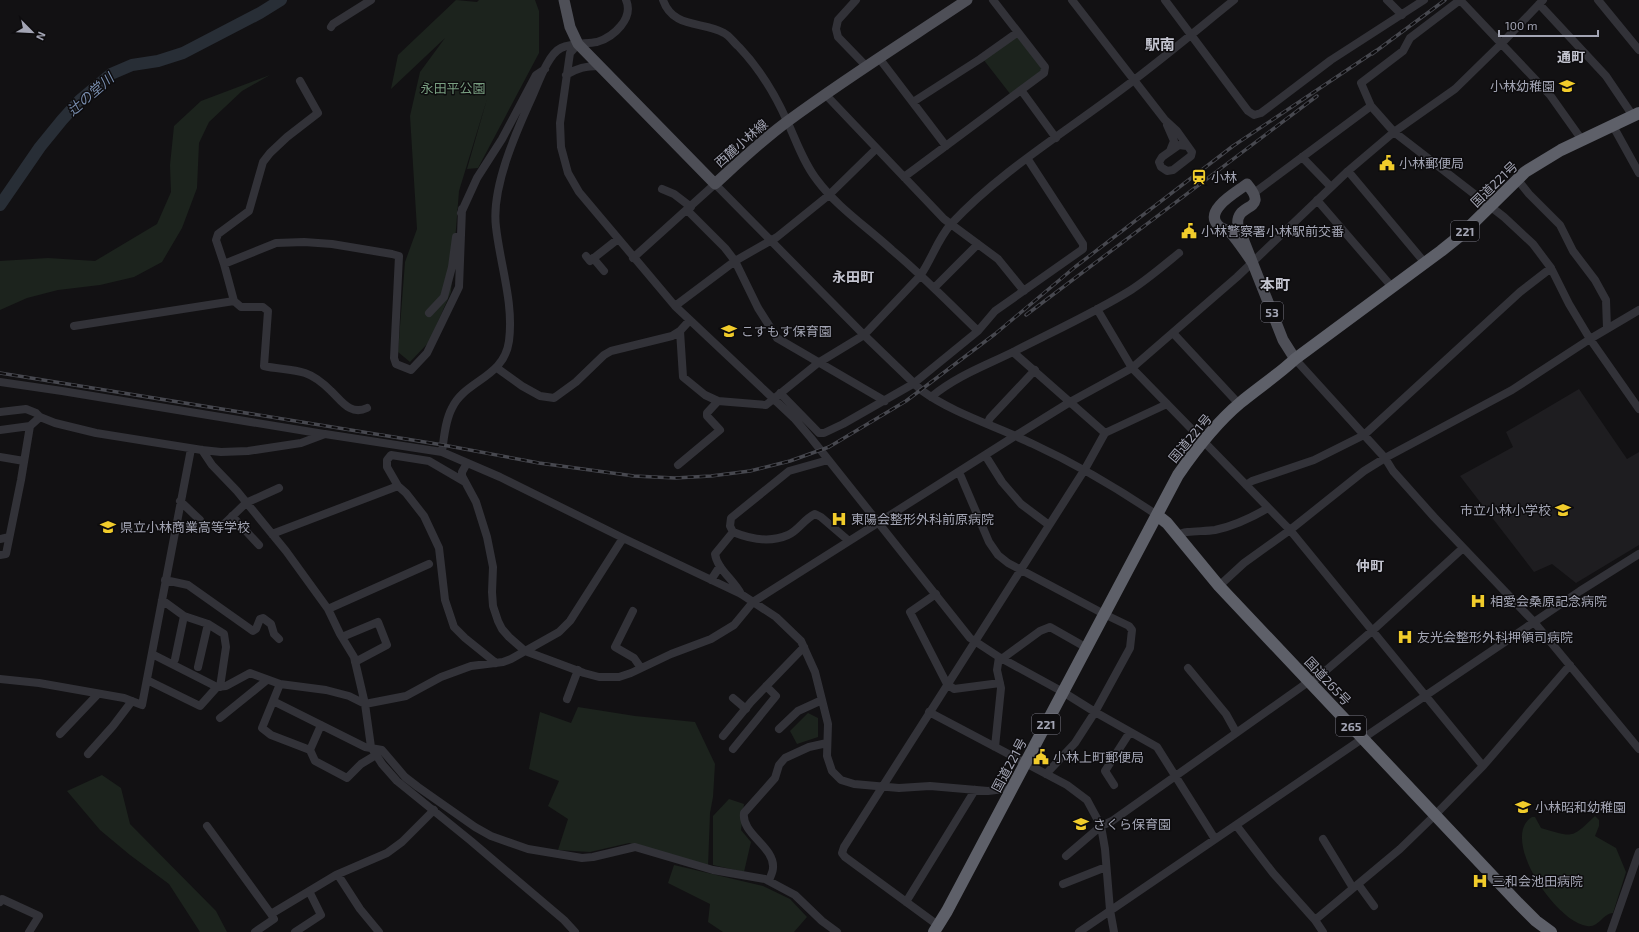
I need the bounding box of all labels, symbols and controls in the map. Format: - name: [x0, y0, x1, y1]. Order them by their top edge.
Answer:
- north arrow: [12, 12, 52, 52]
- scale bar: [1499, 12, 1598, 38]
- text: 100 m: [1505, 18, 1537, 32]
- text: N: [34, 30, 49, 43]
- district label: 駅南: [1145, 35, 1175, 53]
- district label: 通町: [1557, 48, 1585, 65]
- water label: 辻の堂川: [63, 68, 118, 119]
- school or university icon: 小林幼稚園: [1558, 77, 1576, 95]
- place label: 小林幼稚園: [1490, 78, 1555, 94]
- park label: 永田平公園: [420, 80, 486, 96]
- street label: 西麓小林線: [711, 116, 771, 170]
- public building icon: 小林郵便局: [1378, 154, 1396, 172]
- place label: 小林郵便局: [1399, 155, 1464, 171]
- street label: 国道221号: [1467, 158, 1521, 210]
- station icon: 小林: [1190, 168, 1208, 186]
- place label: 小林: [1211, 169, 1237, 185]
- road number: 221: [1451, 221, 1479, 241]
- public building icon: 小林警察署小林駅前交番: [1180, 222, 1198, 240]
- place label: 小林警察署小林駅前交番: [1201, 223, 1344, 239]
- district label: 永田町: [832, 268, 874, 285]
- district label: 本町: [1260, 275, 1290, 293]
- road number: 53: [1261, 302, 1283, 322]
- school or university icon: こすもす保育園: [720, 322, 738, 340]
- place label: こすもす保育園: [741, 323, 832, 339]
- street label: 国道221号: [1165, 410, 1215, 466]
- school or university icon: 市立小林小学校: [1554, 501, 1572, 519]
- place label: 市立小林小学校: [1460, 502, 1551, 518]
- hospital icon: 東陽会整形外科前原病院: [830, 510, 848, 528]
- place label: 東陽会整形外科前原病院: [851, 511, 994, 527]
- school or university icon: 県立小林商業高等学校: [99, 518, 117, 536]
- place label: 県立小林商業高等学校: [120, 519, 250, 535]
- district label: 仲町: [1356, 557, 1384, 574]
- hospital icon: 相愛会桑原記念病院: [1469, 592, 1487, 610]
- place label: 相愛会桑原記念病院: [1490, 593, 1607, 609]
- hospital icon: 友光会整形外科押領司病院: [1396, 628, 1414, 646]
- place label: 友光会整形外科押領司病院: [1417, 629, 1573, 645]
- street label: 国道265号: [1301, 653, 1355, 709]
- road number: 221: [1032, 714, 1060, 734]
- road number: 265: [1336, 716, 1366, 736]
- street label: 国道221号: [988, 735, 1030, 795]
- public building icon: 小林上町郵便局: [1032, 748, 1050, 766]
- place label: 小林上町郵便局: [1053, 749, 1144, 765]
- school or university icon: 小林昭和幼稚園: [1514, 798, 1532, 816]
- place label: 小林昭和幼稚園: [1535, 799, 1626, 815]
- school or university icon: さくら保育園: [1072, 815, 1090, 833]
- place label: さくら保育園: [1093, 816, 1171, 832]
- hospital icon: 三和会池田病院: [1471, 872, 1489, 890]
- place label: 三和会池田病院: [1492, 873, 1583, 889]

